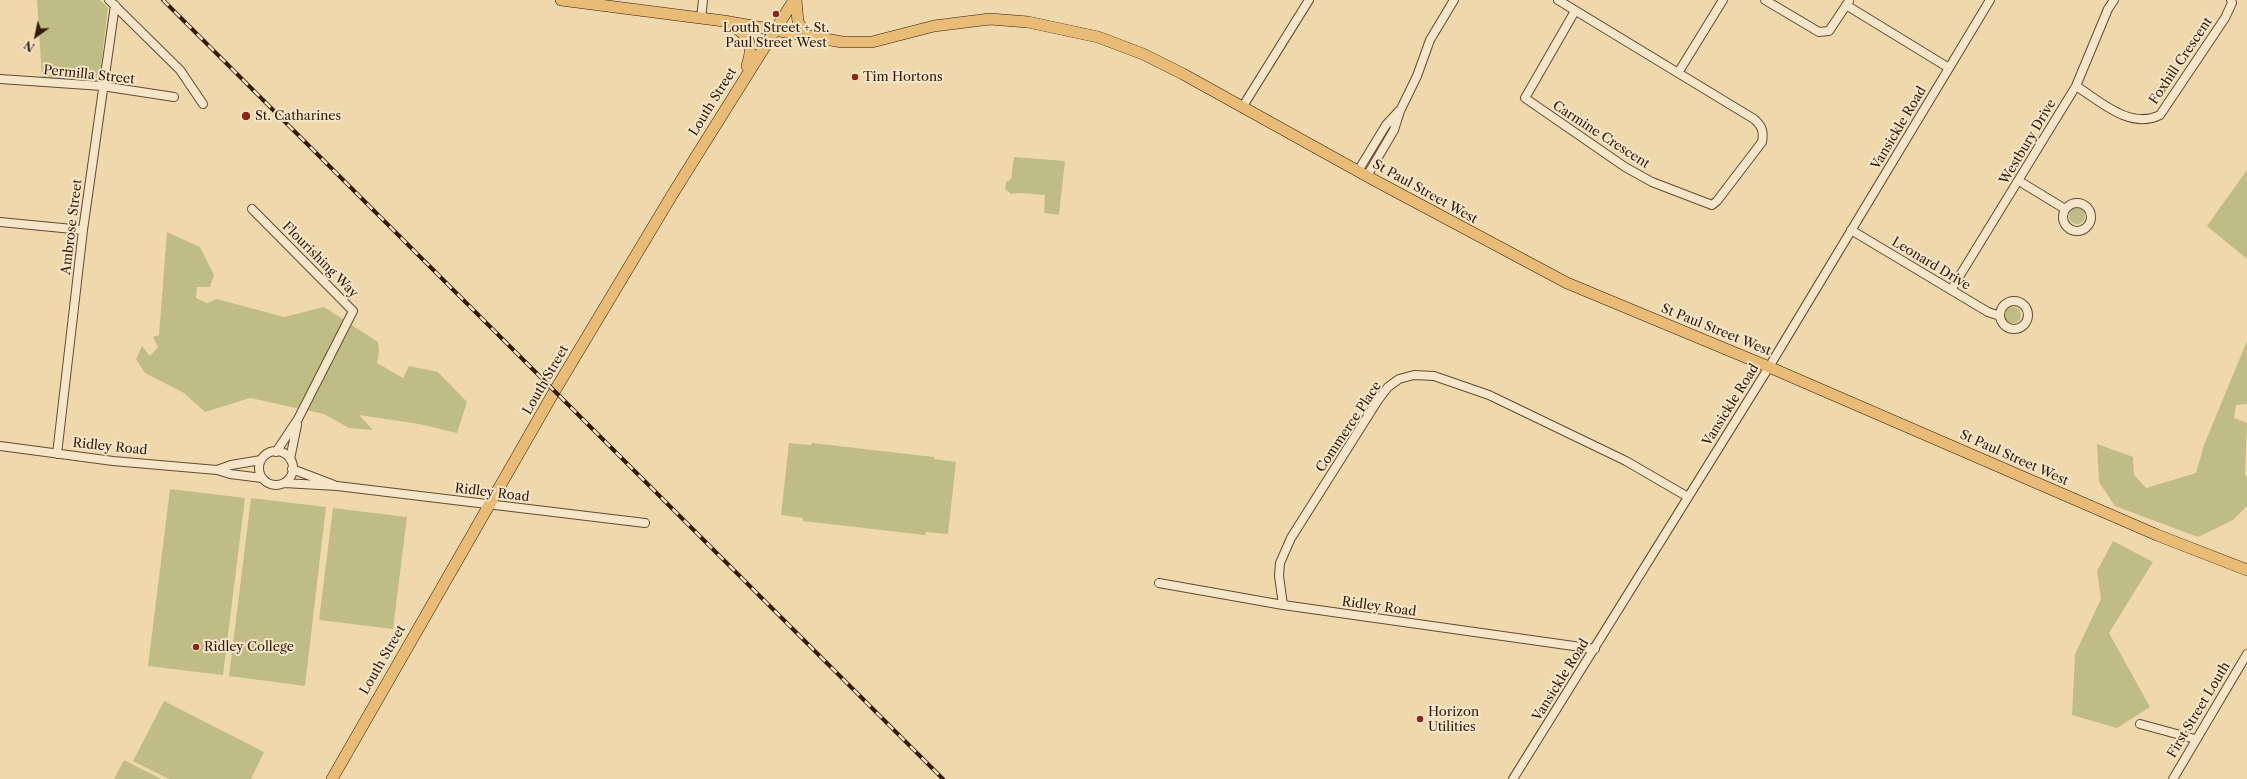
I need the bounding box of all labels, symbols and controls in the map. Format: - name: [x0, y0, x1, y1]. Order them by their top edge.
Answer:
- marker: Louth Street + St. Paul Street West: [771, 9, 781, 19]
- street label: Foxhill Crescent: [2146, 15, 2216, 107]
- north arrow: [16, 16, 56, 56]
- place label: Louth Street + St. Paul Street West: [723, 20, 829, 51]
- text: N: [22, 38, 37, 55]
- street label: Permilla Street: [42, 62, 136, 88]
- street label: Louth Street: [686, 65, 740, 139]
- place label: Tim Hortons: [863, 69, 943, 85]
- marker: Tim Hortons: [850, 72, 860, 82]
- street label: Vansickle Road: [1868, 84, 1930, 172]
- street label: Westbury Drive: [1996, 97, 2060, 187]
- street label: Carmine Crescent: [1550, 98, 1652, 172]
- place label: St. Catharines: [255, 108, 341, 124]
- marker: St. Catharines: [240, 110, 252, 122]
- street label: St Paul Street West: [1370, 157, 1480, 227]
- street label: Ambrose Street: [58, 178, 86, 276]
- street label: Flourishing Way: [279, 219, 361, 301]
- street label: Leonard Drive: [1889, 234, 1973, 294]
- street label: St Paul Street West: [1659, 301, 1773, 359]
- street label: Louth Street: [520, 343, 572, 417]
- street label: Vansickle Road: [1700, 361, 1762, 449]
- street label: Commerce Place: [1313, 379, 1385, 475]
- street label: St Paul Street West: [1957, 427, 2071, 489]
- street label: Ridley Road: [72, 435, 148, 459]
- street label: Ridley Road: [454, 481, 530, 505]
- street label: Ridley Road: [1341, 594, 1417, 620]
- street label: Louth Street: [357, 623, 409, 697]
- street label: Vansickle Road: [1530, 636, 1592, 724]
- place label: Ridley College: [204, 639, 294, 655]
- marker: Ridley College: [191, 642, 201, 652]
- street label: First Street Louth: [2164, 659, 2234, 761]
- place label: Horizon Utilities: [1428, 704, 1479, 735]
- marker: Horizon Utilities: [1415, 714, 1425, 724]

